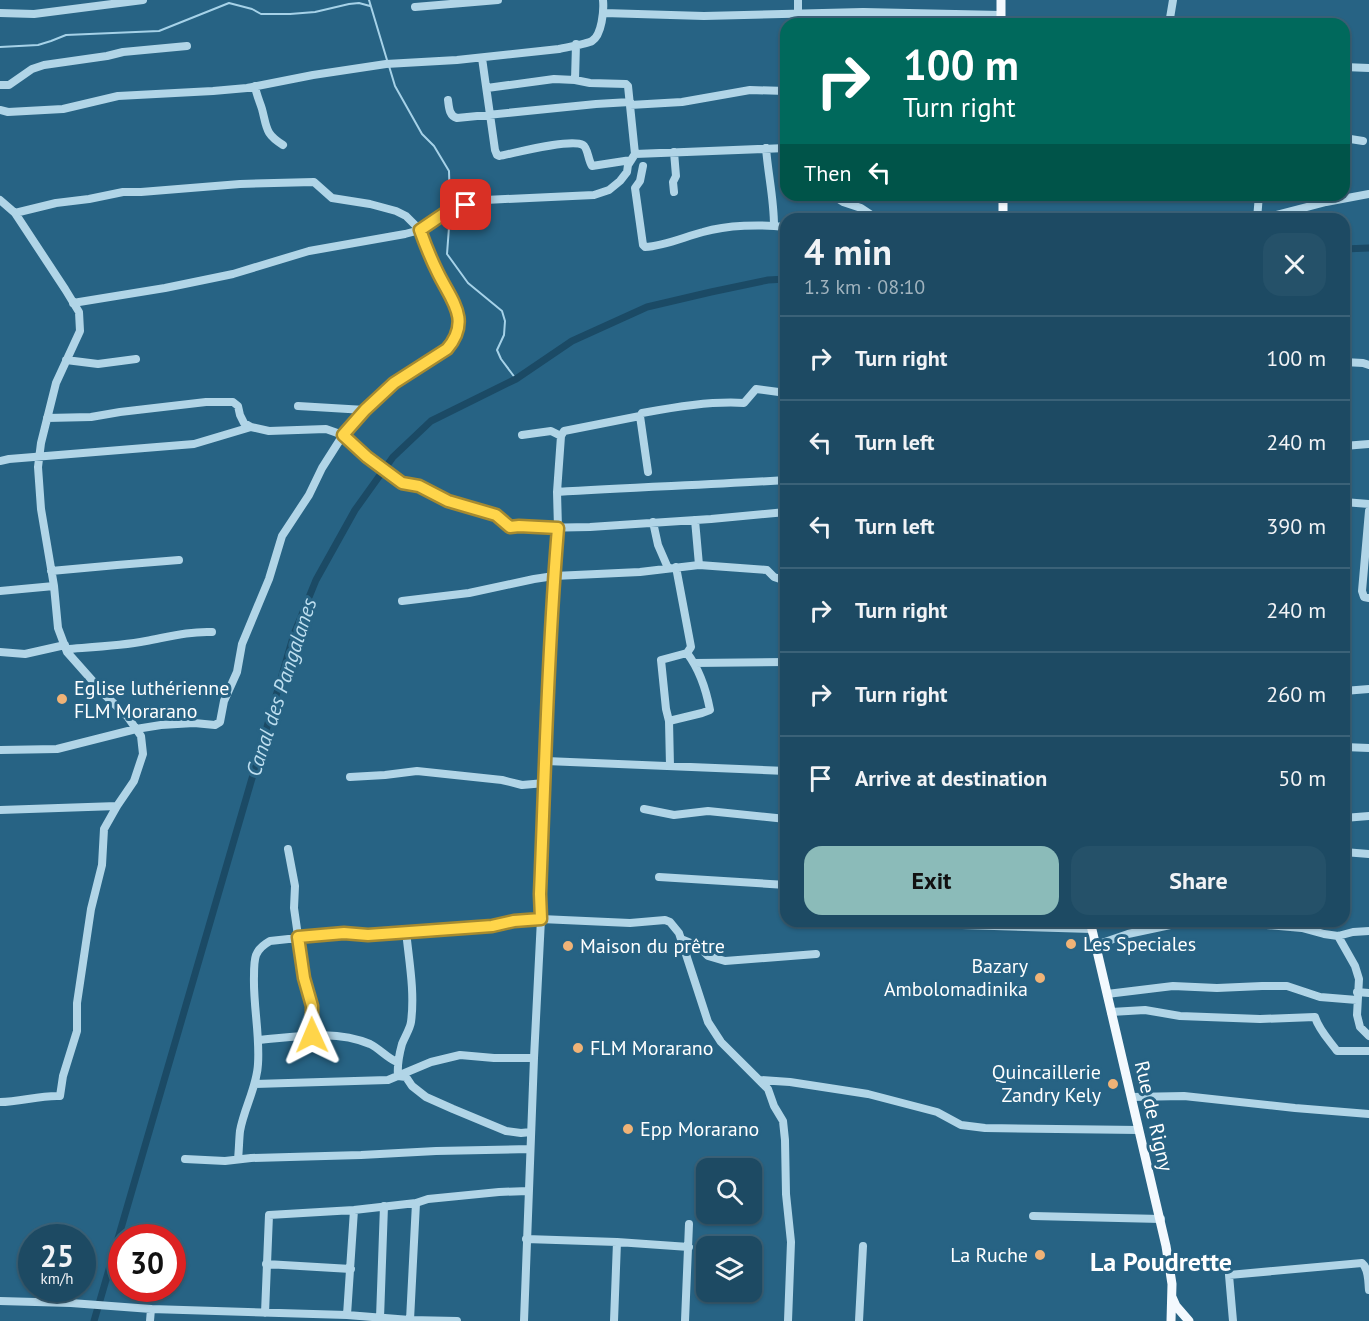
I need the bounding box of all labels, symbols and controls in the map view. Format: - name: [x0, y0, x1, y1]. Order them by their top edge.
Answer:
- text: 100 m: [903, 37, 1019, 92]
- icon: right: [804, 42, 882, 120]
- text: Turn right: [903, 90, 1016, 124]
- icon: left: [863, 156, 896, 189]
- text: Then: [804, 159, 851, 187]
- pin: [440, 179, 491, 230]
- icon: arrive: [449, 188, 482, 221]
- text: 4 min: [804, 228, 892, 275]
- button: close: [1263, 233, 1326, 296]
- text: 1.3 km · 08:10: [804, 274, 925, 300]
- icon: right: [804, 342, 837, 375]
- text: Turn right: [855, 344, 947, 372]
- text: 100 m: [1266, 344, 1326, 372]
- icon: left: [804, 426, 837, 459]
- text: Turn left: [855, 428, 935, 456]
- text: 240 m: [1266, 428, 1326, 456]
- icon: left: [804, 510, 837, 543]
- text: Turn left: [855, 512, 935, 540]
- text: 390 m: [1266, 512, 1326, 540]
- water label: Canal des Pangalanes: [239, 594, 323, 780]
- icon: right: [804, 594, 837, 627]
- text: Turn right: [855, 596, 947, 624]
- text: 240 m: [1266, 596, 1326, 624]
- place label: Eglise luthérienne FLM Morarano: [74, 675, 229, 724]
- icon: right: [804, 678, 837, 711]
- text: Turn right: [855, 680, 947, 708]
- text: 260 m: [1266, 680, 1326, 708]
- marker: Eglise luthérienne FLM Morarano: [55, 692, 69, 706]
- icon: arrive: [804, 762, 837, 795]
- text: Arrive at destination: [855, 764, 1047, 792]
- text: 50 m: [1278, 764, 1326, 792]
- button: Exit: [804, 846, 1059, 915]
- button: Share: [1071, 846, 1326, 915]
- place label: Les Speciales: [1083, 931, 1196, 957]
- place label: Maison du prêtre: [580, 933, 725, 959]
- marker: Les Speciales: [1064, 937, 1078, 951]
- marker: Maison du prêtre: [561, 939, 575, 953]
- place label: Bazary Ambolomadinika: [884, 953, 1029, 1002]
- marker: Bazary Ambolomadinika: [1033, 971, 1047, 985]
- position arrow: [280, 1003, 344, 1067]
- place label: FLM Morarano: [590, 1035, 713, 1061]
- marker: FLM Morarano: [571, 1041, 585, 1055]
- street label: Rue de Rigny: [1129, 1058, 1179, 1174]
- place label: Quincaillerie Zandry Kely: [992, 1059, 1102, 1108]
- marker: Quincaillerie Zandry Kely: [1106, 1077, 1120, 1091]
- place label: Epp Morarano: [640, 1116, 759, 1142]
- marker: Epp Morarano: [621, 1122, 635, 1136]
- map controls: [696, 1158, 762, 1302]
- button: search: [696, 1158, 762, 1224]
- speed limit sign: 30: [108, 1224, 186, 1302]
- text: 25: [40, 1236, 74, 1275]
- button: layers: [696, 1236, 762, 1302]
- place label: La Ruche: [950, 1242, 1028, 1268]
- district label: La Poudrette: [1090, 1245, 1232, 1278]
- marker: La Ruche: [1033, 1248, 1047, 1262]
- text: km/h: [41, 1269, 73, 1288]

